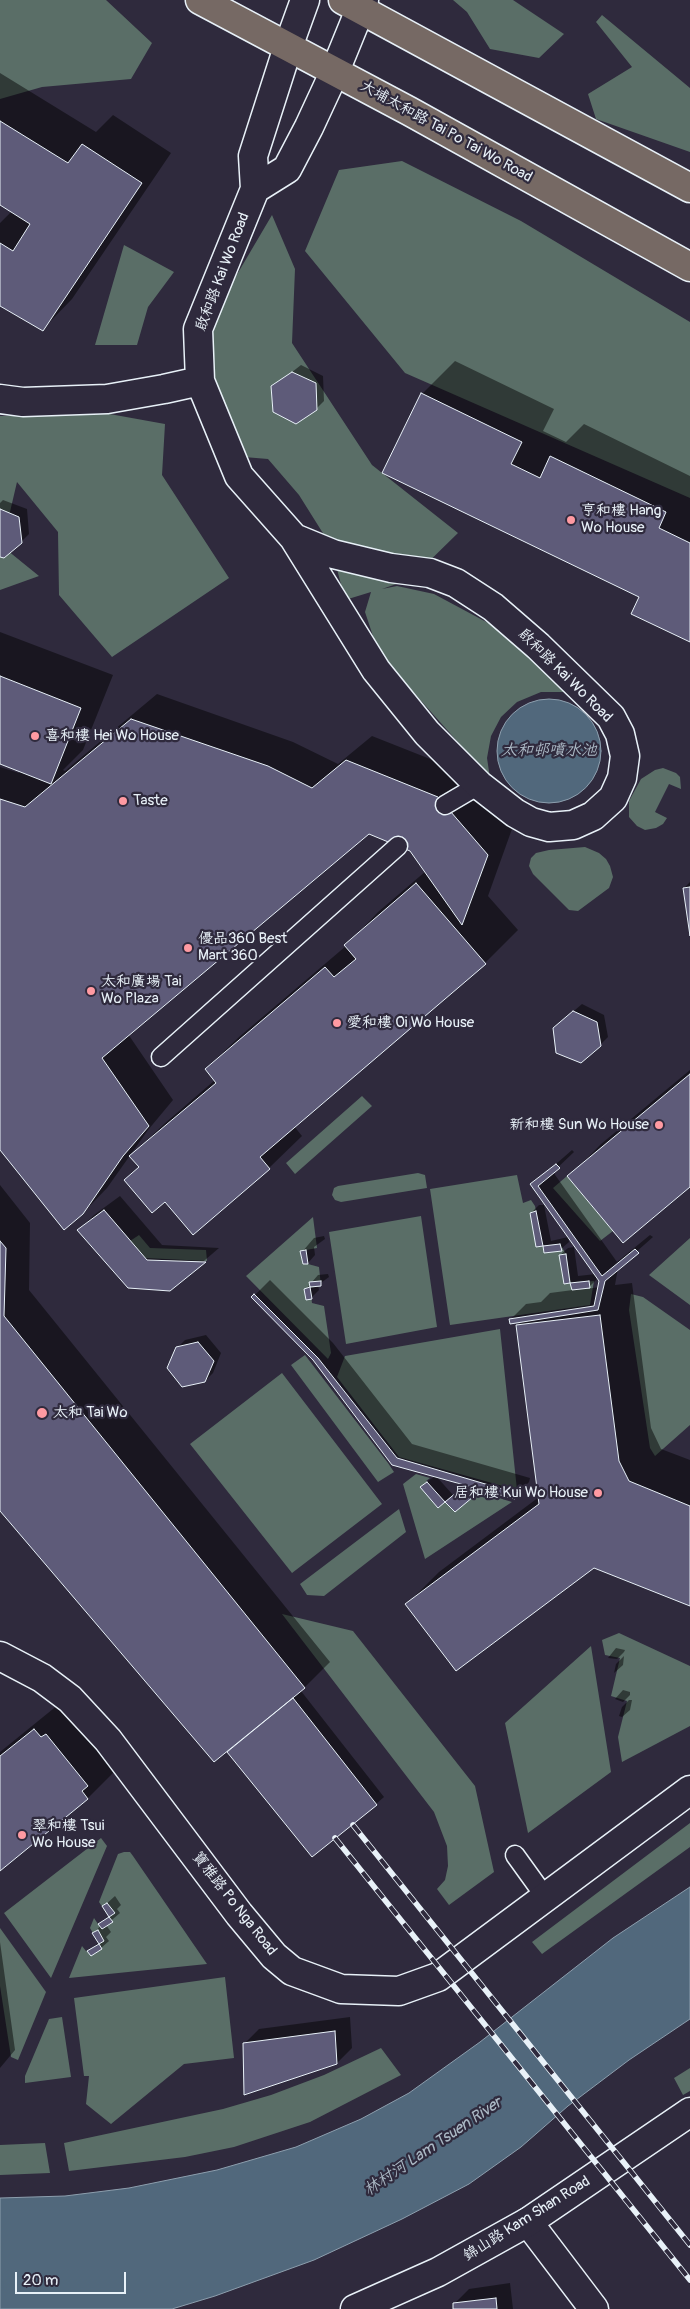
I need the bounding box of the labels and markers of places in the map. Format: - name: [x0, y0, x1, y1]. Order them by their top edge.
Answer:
- place label: 亨和樓 Hang Wo House: [581, 502, 661, 537]
- marker: 亨和樓 Hang Wo House: [565, 514, 577, 526]
- place label: 喜和樓 Hei Wo House: [45, 727, 179, 745]
- marker: 喜和樓 Hei Wo House: [29, 730, 41, 742]
- place label: Taste: [133, 792, 168, 810]
- marker: Taste: [117, 795, 129, 807]
- place label: 優品360 Best Mart 360: [198, 930, 287, 965]
- marker: 優品360 Best Mart 360: [182, 942, 194, 954]
- place label: 太和廣場 Tai Wo Plaza: [101, 973, 181, 1008]
- marker: 太和廣場 Tai Wo Plaza: [85, 985, 97, 997]
- place label: 愛和樓 Oi Wo House: [347, 1014, 474, 1032]
- marker: 愛和樓 Oi Wo House: [331, 1017, 343, 1029]
- place label: 新和樓 Sun Wo House: [509, 1116, 649, 1134]
- marker: 新和樓 Sun Wo House: [653, 1119, 665, 1131]
- place label: 太和 Tai Wo: [53, 1404, 127, 1422]
- marker: 太和 Tai Wo: [35, 1406, 49, 1420]
- place label: 居和樓 Kui Wo House: [454, 1484, 588, 1502]
- marker: 居和樓 Kui Wo House: [592, 1487, 604, 1499]
- place label: 翠和樓 Tsui Wo House: [32, 1817, 104, 1852]
- marker: 翠和樓 Tsui Wo House: [16, 1829, 28, 1841]

